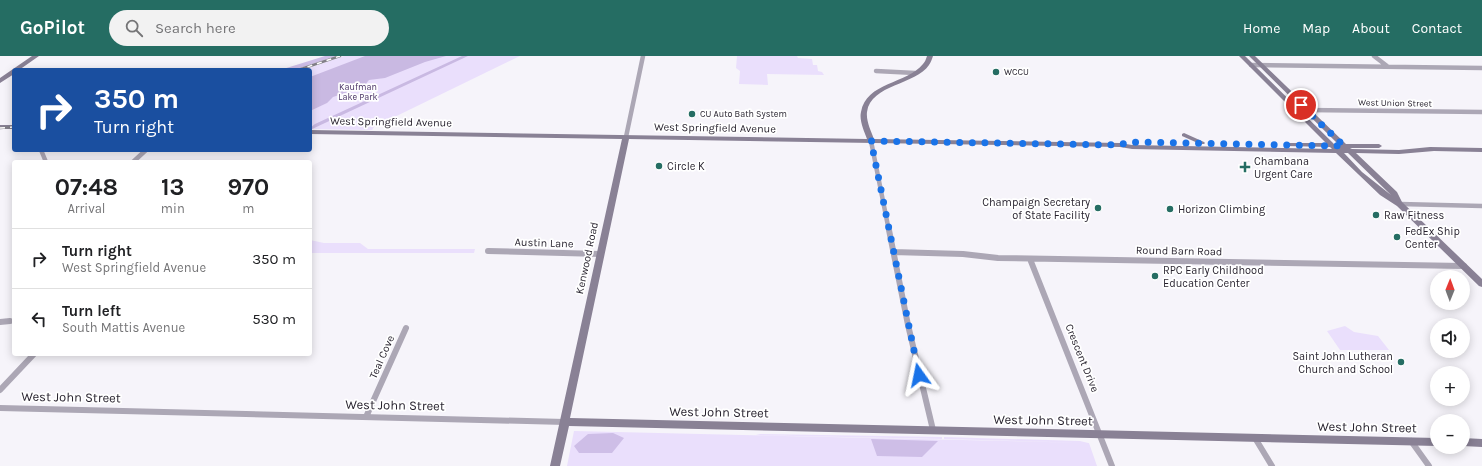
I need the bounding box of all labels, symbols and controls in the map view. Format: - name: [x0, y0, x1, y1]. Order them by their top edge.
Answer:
- search box: [109, 10, 389, 46]
- text: GoPilot: [20, 17, 85, 39]
- icon: search: [123, 17, 145, 39]
- text: Search here: [155, 19, 236, 37]
- text: Home: [1243, 20, 1280, 37]
- text: Map: [1302, 20, 1330, 37]
- text: About: [1352, 20, 1390, 37]
- text: Contact: [1412, 20, 1462, 37]
- marker: WCCU: [991, 67, 1001, 77]
- place label: WCCU: [1004, 67, 1029, 77]
- text: 350 m: [94, 82, 179, 115]
- park label: Kaufman Lake Park: [338, 82, 378, 102]
- icon: right: [28, 84, 80, 136]
- pin: [1284, 88, 1318, 122]
- icon: arrive: [1290, 94, 1312, 116]
- street label: West Union Street: [1358, 97, 1433, 109]
- marker: CU Auto Bath System: [687, 109, 697, 119]
- place label: CU Auto Bath System: [700, 109, 787, 119]
- street label: West Springfield Avenue: [330, 114, 452, 130]
- text: Turn right: [94, 116, 174, 138]
- street label: West Springfield Avenue: [654, 120, 776, 136]
- place label: Chambana Urgent Care: [1254, 155, 1313, 181]
- place label: Circle K: [667, 160, 705, 173]
- marker: Circle K: [654, 161, 664, 171]
- marker: Chambana Urgent Care: [1239, 161, 1251, 173]
- text: 07:48: [55, 173, 118, 201]
- text: 13: [161, 173, 185, 201]
- text: 970: [227, 173, 269, 201]
- place label: Champaign Secretary of State Facility: [982, 196, 1090, 222]
- text: Arrival: [67, 201, 105, 216]
- text: min: [161, 201, 185, 216]
- text: m: [242, 201, 254, 216]
- marker: Champaign Secretary of State Facility: [1093, 203, 1103, 213]
- place label: Horizon Climbing: [1178, 203, 1266, 216]
- marker: Horizon Climbing: [1165, 204, 1175, 214]
- place label: Raw Fitness: [1384, 209, 1445, 222]
- marker: Raw Fitness: [1371, 210, 1381, 220]
- street label: Kenwood Road: [573, 221, 601, 295]
- place label: FedEx Ship Center: [1405, 225, 1460, 251]
- marker: FedEx Ship Center: [1392, 232, 1402, 242]
- street label: Austin Lane: [514, 235, 574, 251]
- text: Turn right: [62, 242, 132, 260]
- street label: Round Barn Road: [1136, 244, 1222, 258]
- icon: right: [28, 248, 50, 270]
- text: 350 m: [252, 250, 296, 268]
- text: West Springfield Avenue: [62, 260, 206, 275]
- place label: RPC Early Childhood Education Center: [1163, 264, 1264, 290]
- north arrow: [1430, 270, 1470, 310]
- map controls: [1430, 270, 1470, 454]
- marker: RPC Early Childhood Education Center: [1150, 271, 1160, 281]
- text: Turn left: [62, 302, 121, 320]
- icon: left: [28, 308, 50, 330]
- text: 530 m: [252, 310, 296, 328]
- button: sound: [1430, 318, 1470, 358]
- text: South Mattis Avenue: [62, 320, 185, 335]
- street label: Crescent Drive: [1062, 322, 1102, 394]
- street label: Teal Cove: [367, 333, 397, 381]
- place label: Saint John Lutheran Church and School: [1292, 350, 1393, 376]
- position arrow: [898, 354, 940, 396]
- marker: Saint John Lutheran Church and School: [1396, 357, 1406, 367]
- button: +: [1430, 366, 1470, 406]
- street label: West John Street: [21, 389, 121, 405]
- street label: West John Street: [345, 397, 445, 413]
- street label: West John Street: [669, 404, 769, 420]
- street label: West John Street: [993, 412, 1093, 428]
- button: −: [1430, 414, 1470, 454]
- street label: West John Street: [1317, 419, 1417, 435]

